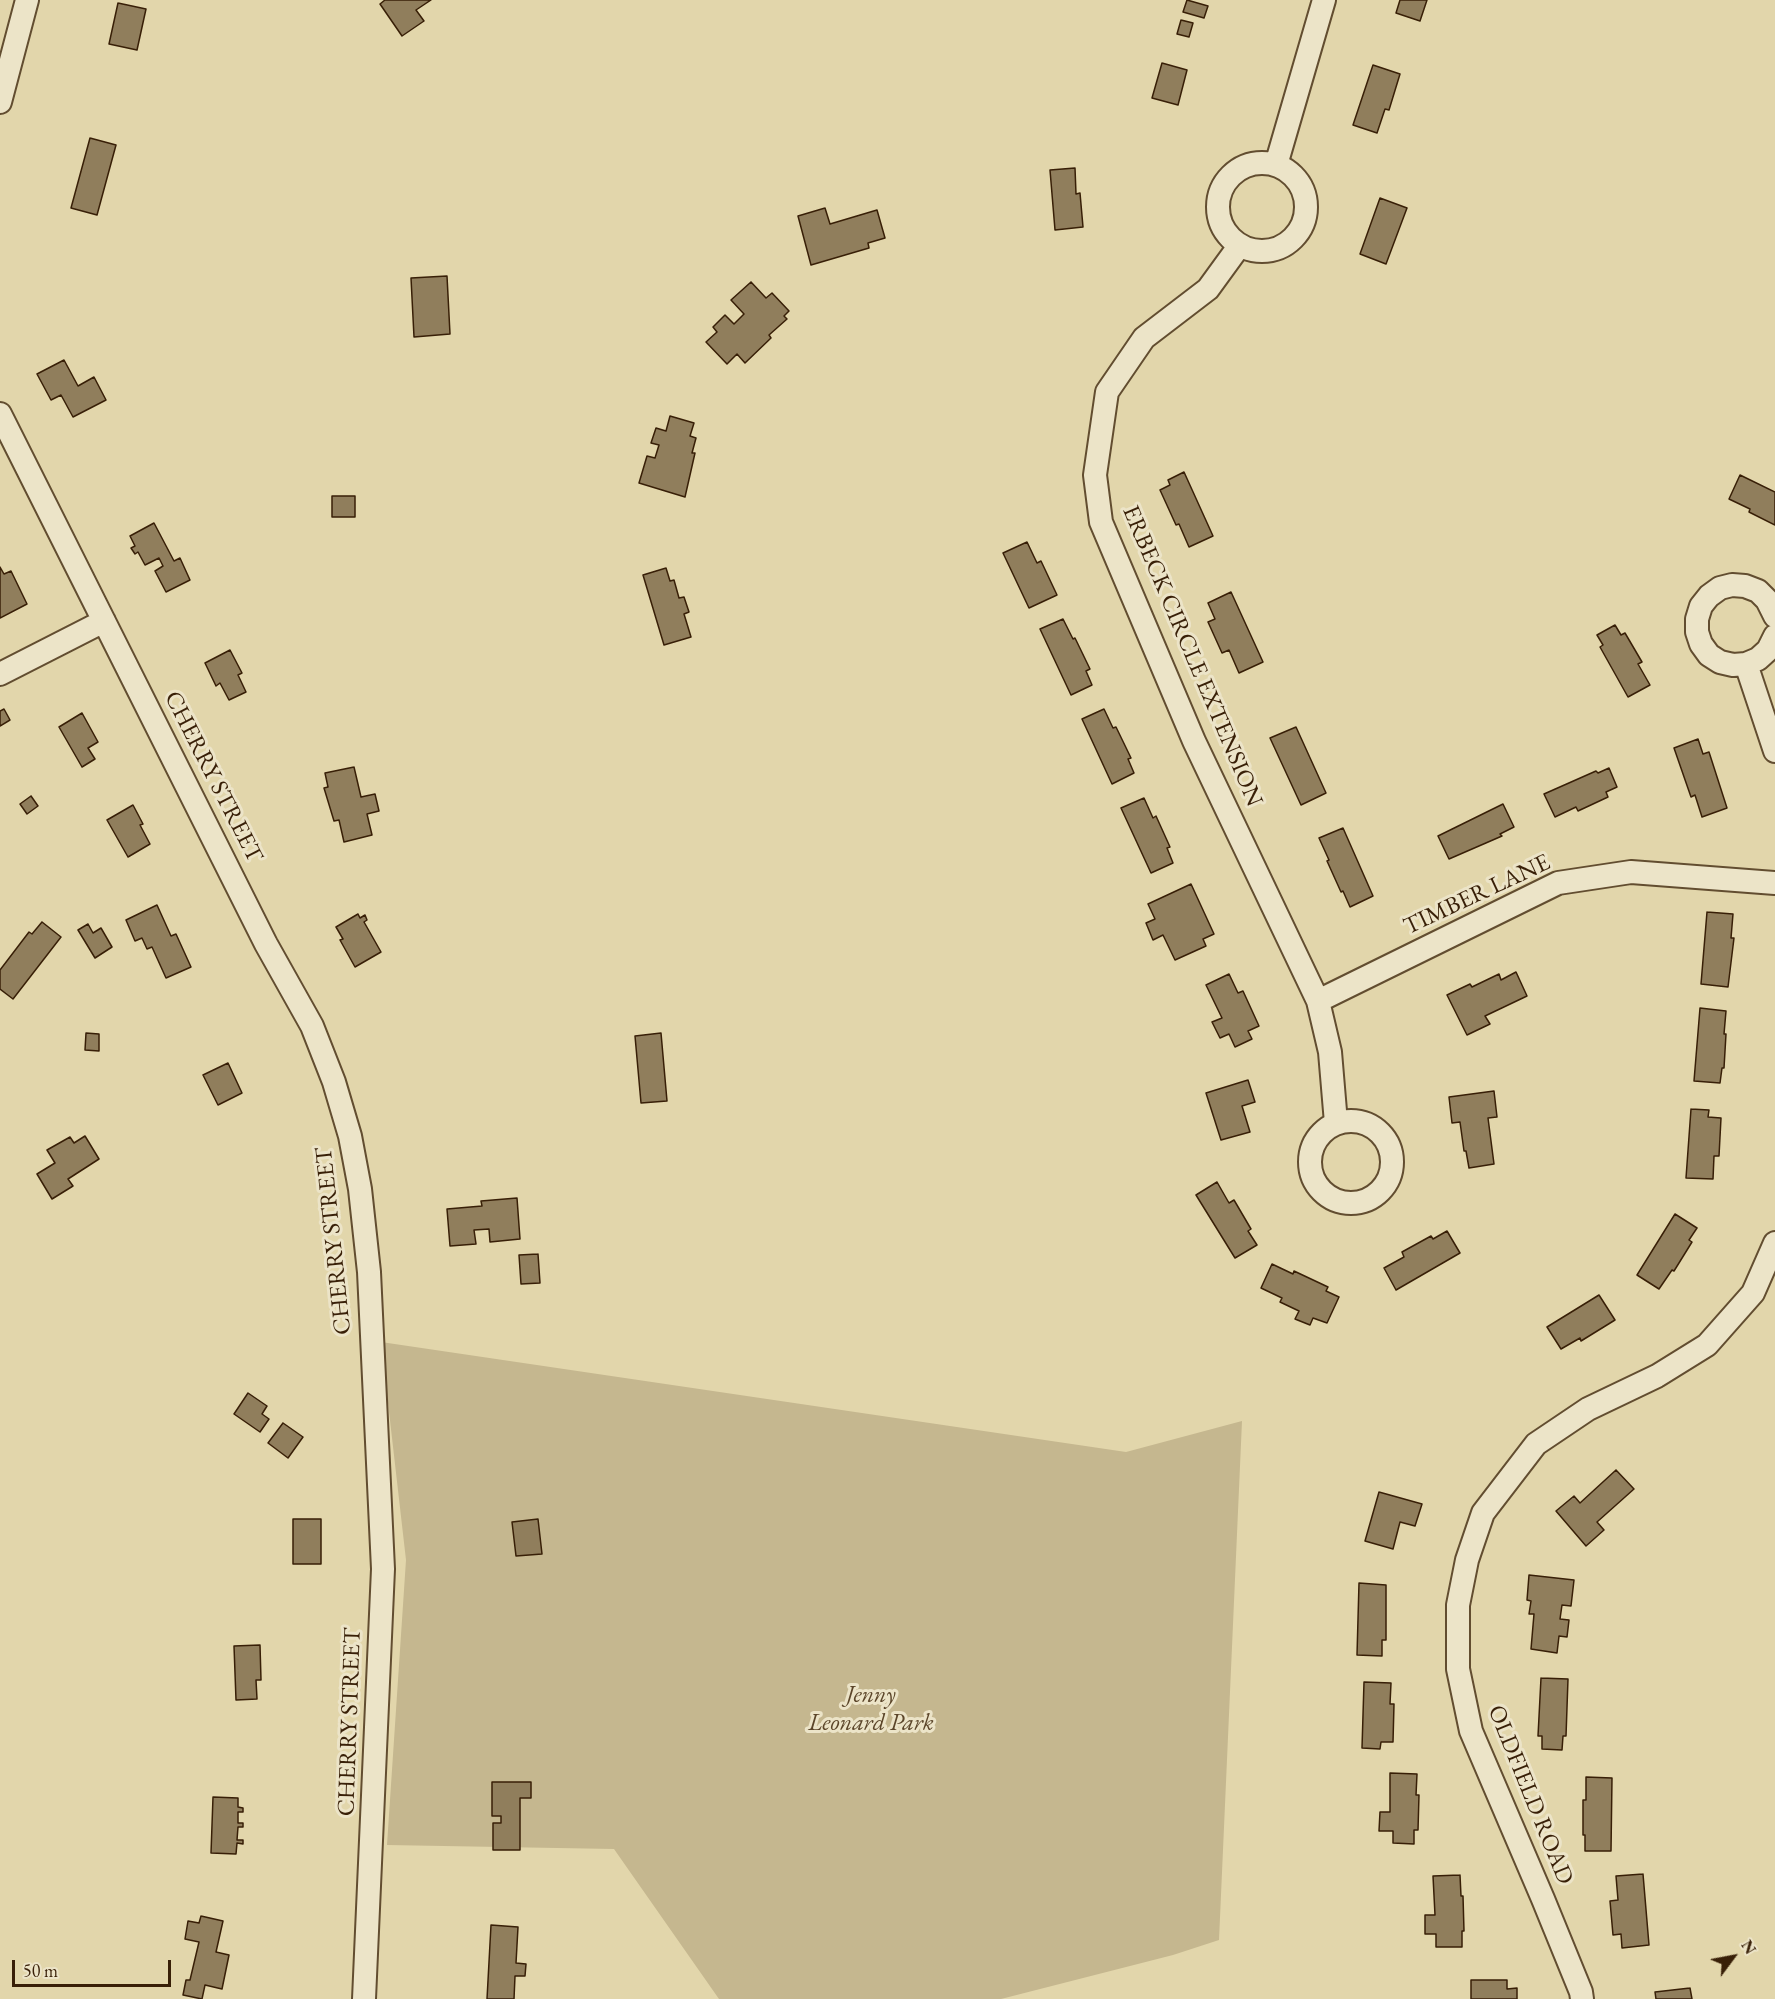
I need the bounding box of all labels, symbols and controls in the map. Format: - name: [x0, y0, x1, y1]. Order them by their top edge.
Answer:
- street label: ERBECK CIRCLE EXTENSION: [1115, 501, 1269, 811]
- street label: CHERRY STREET: [157, 686, 269, 868]
- street label: TIMBER LANE: [1399, 848, 1555, 942]
- street label: CHERRY STREET: [310, 1146, 358, 1336]
- street label: CHERRY STREET: [332, 1627, 368, 1817]
- park label: Jenny Leonard Park: [808, 1681, 934, 1737]
- street label: OLDFIELD ROAD: [1481, 1701, 1579, 1889]
- north arrow: [1703, 1927, 1763, 1987]
- text: N: [1736, 1936, 1761, 1958]
- scale bar: [15, 1948, 174, 1986]
- text: 50 m: [23, 1959, 58, 1982]

